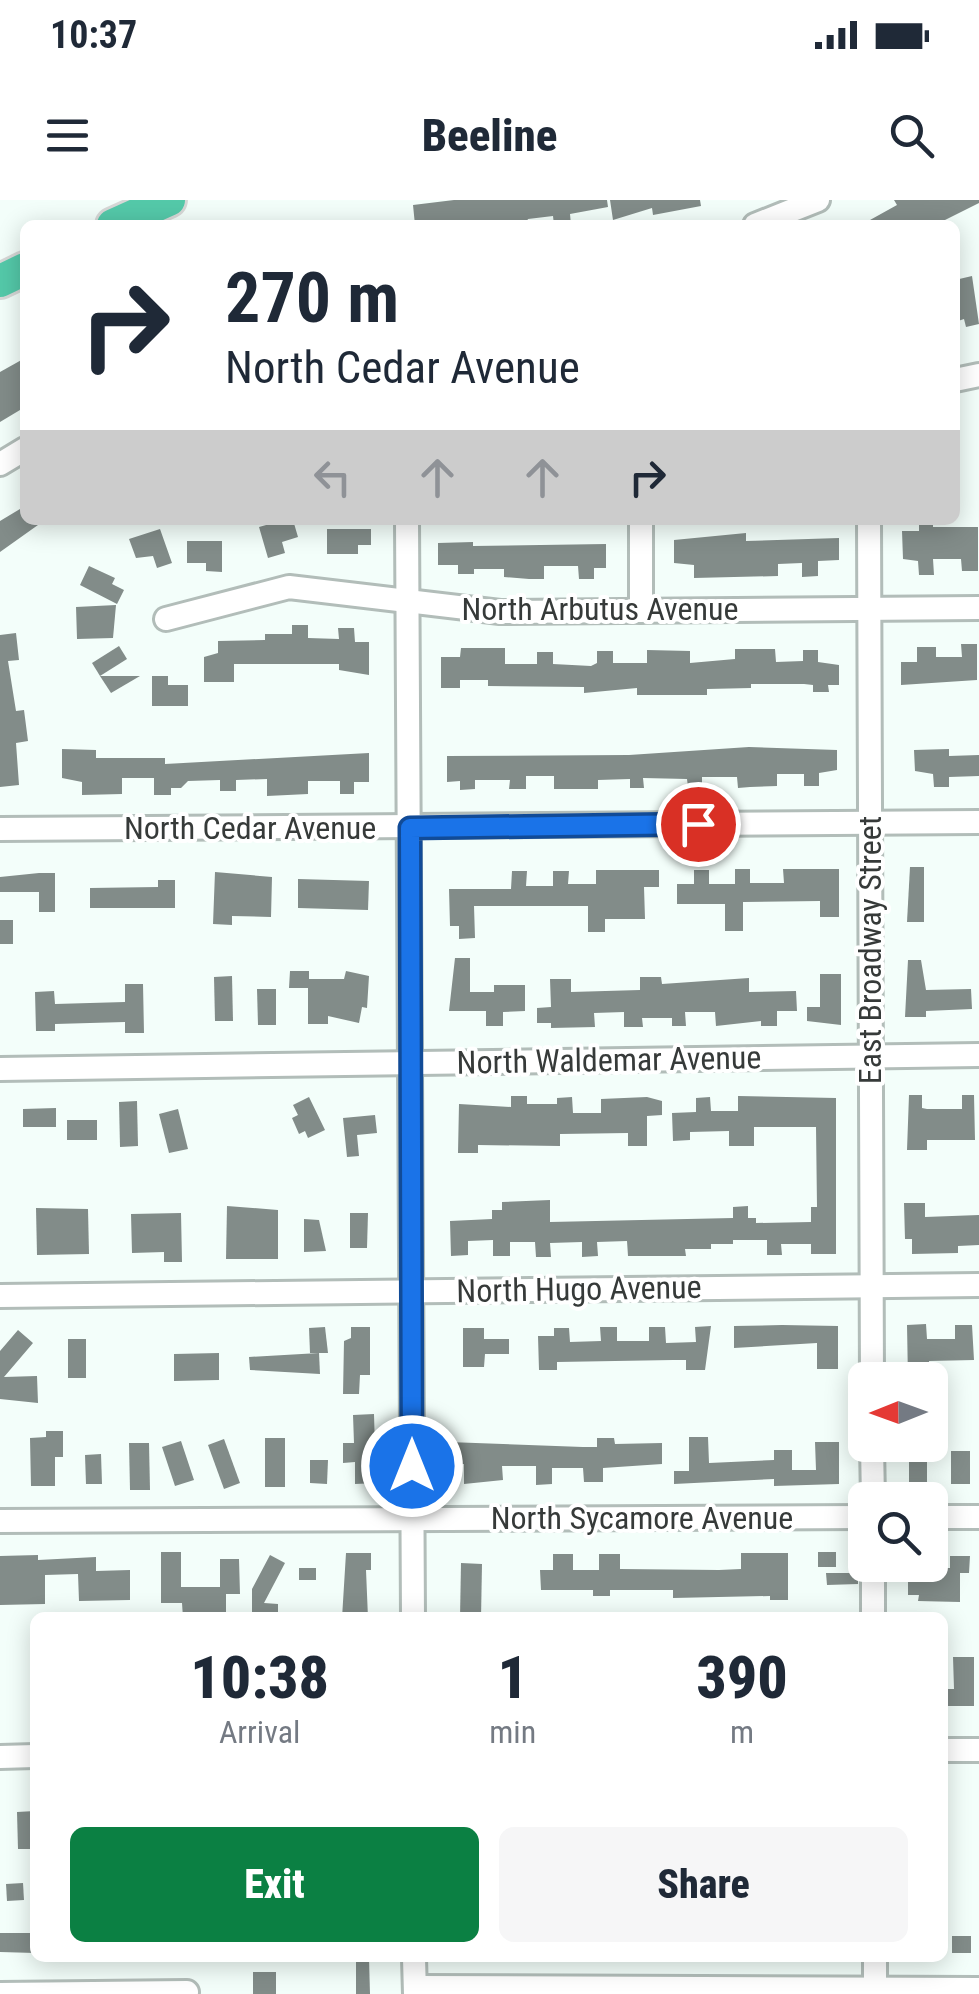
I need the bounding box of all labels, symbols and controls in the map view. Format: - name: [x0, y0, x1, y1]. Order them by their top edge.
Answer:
- text: 10:37: [50, 13, 137, 57]
- icon: menu: [40, 108, 95, 163]
- icon: search: [884, 108, 939, 163]
- text: Beeline: [422, 109, 557, 162]
- text: 270 m: [225, 257, 399, 339]
- icon: right: [60, 260, 190, 390]
- text: North Cedar Avenue: [225, 341, 580, 394]
- icon: left: [305, 450, 360, 505]
- icon: ahead: [410, 450, 465, 505]
- icon: ahead: [515, 450, 570, 505]
- icon: right: [620, 450, 675, 505]
- street label: North Arbutus Avenue: [461, 590, 739, 628]
- pin: [656, 782, 741, 867]
- icon: arrive: [671, 797, 726, 852]
- street label: North Cedar Avenue: [124, 809, 376, 847]
- street label: East Broadway Street: [851, 816, 889, 1084]
- street label: North Waldemar Avenue: [456, 1038, 762, 1082]
- street label: North Hugo Avenue: [456, 1268, 702, 1310]
- north arrow: [848, 1362, 948, 1462]
- map controls: [848, 1362, 948, 1582]
- position arrow: [360, 1414, 464, 1518]
- button: search: [848, 1482, 948, 1582]
- street label: North Sycamore Avenue: [491, 1499, 793, 1537]
- text: 10:38: [190, 1642, 329, 1713]
- text: 1: [497, 1642, 528, 1713]
- text: 390: [696, 1642, 788, 1713]
- text: Arrival: [219, 1713, 300, 1751]
- text: min: [489, 1713, 536, 1751]
- text: m: [730, 1713, 754, 1751]
- button: Exit: [70, 1827, 479, 1942]
- button: Share: [499, 1827, 908, 1942]

